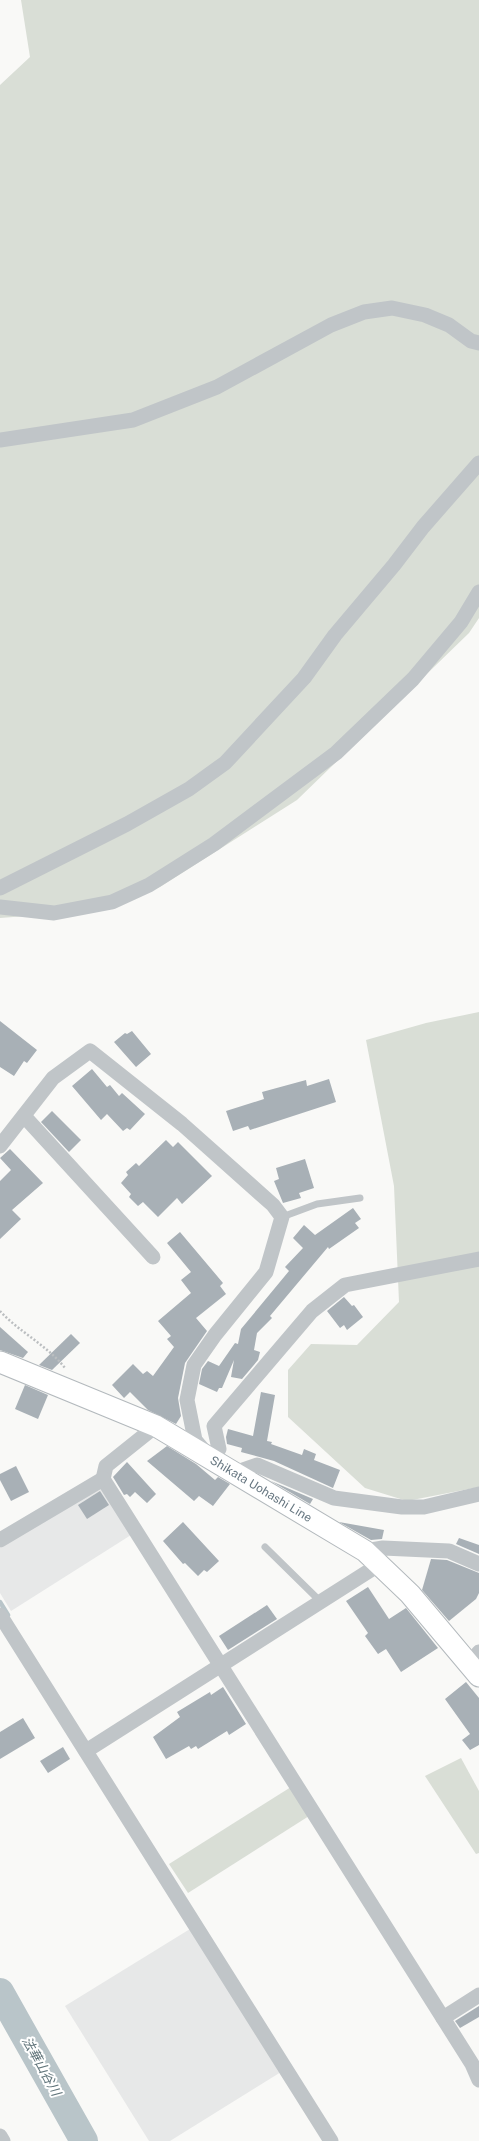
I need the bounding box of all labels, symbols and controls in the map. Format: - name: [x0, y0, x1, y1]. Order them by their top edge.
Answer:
- street label: Shikata Uohashi Line: [208, 1453, 315, 1525]
- water label: 法華山谷川: [19, 2034, 65, 2100]

